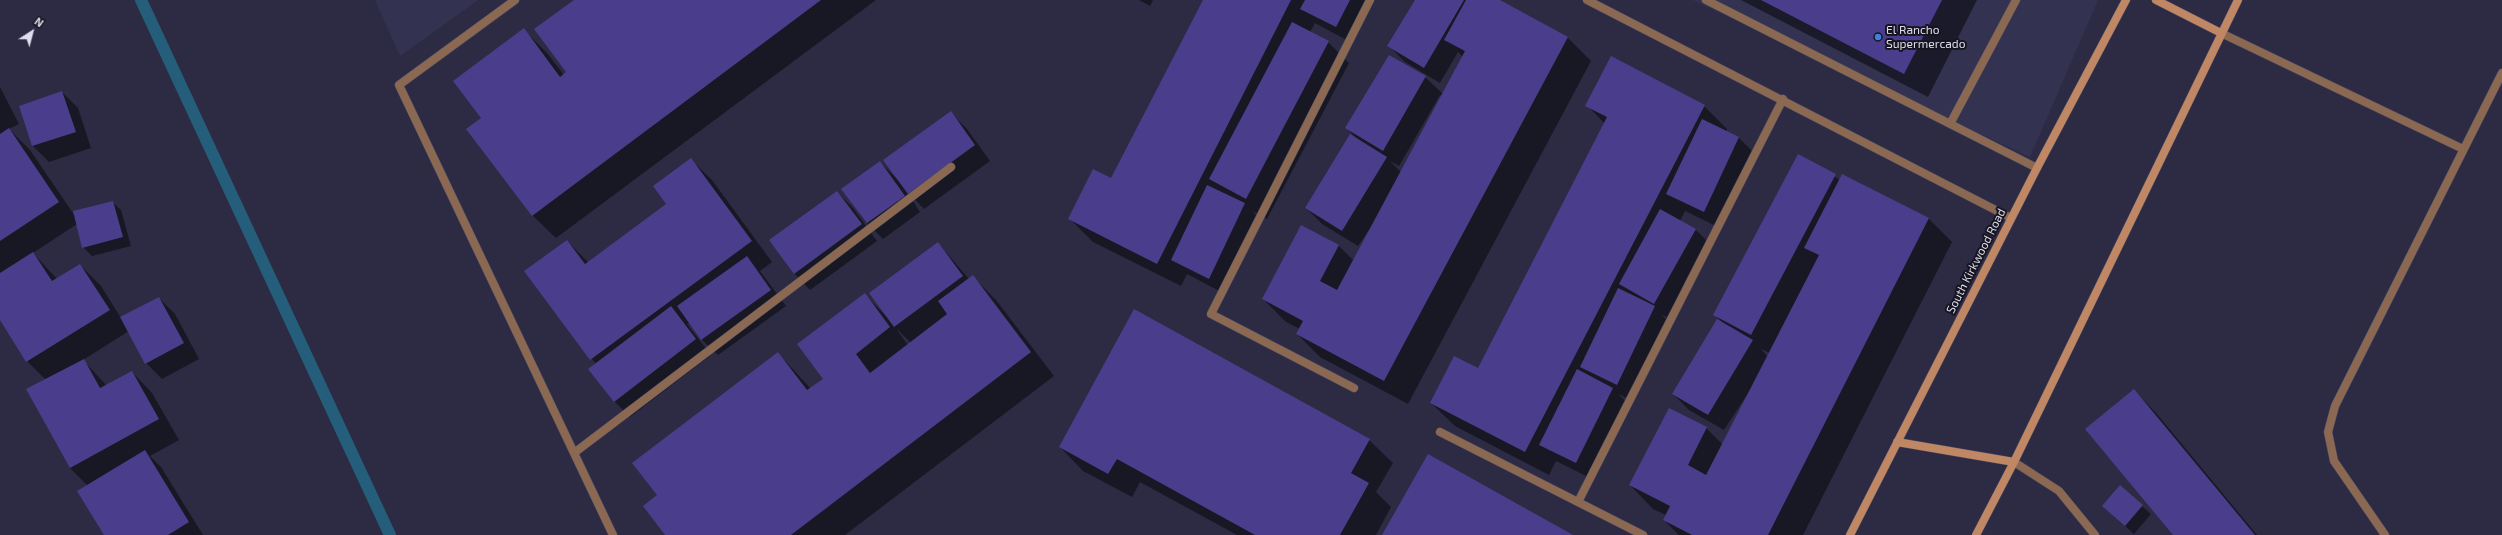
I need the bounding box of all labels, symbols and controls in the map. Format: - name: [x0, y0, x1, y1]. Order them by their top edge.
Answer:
- north arrow: [12, 12, 52, 52]
- text: N: [32, 14, 46, 29]
- place label: El Rancho Supermercado: [1886, 23, 1966, 51]
- marker: El Rancho Supermercado: [1873, 32, 1883, 42]
- street label: South Kirkwood Road: [1943, 206, 2009, 316]

